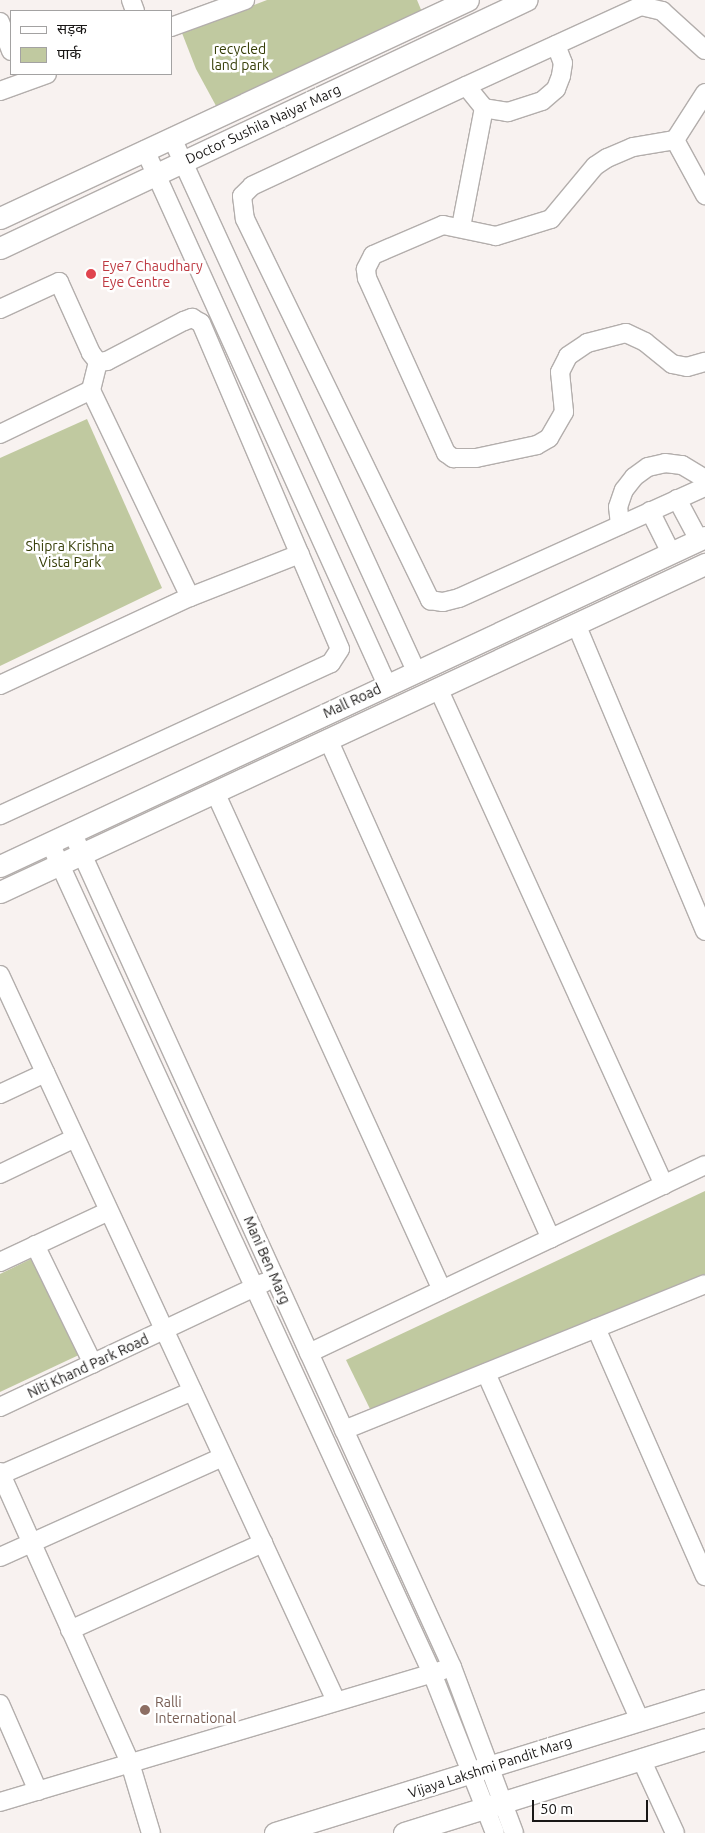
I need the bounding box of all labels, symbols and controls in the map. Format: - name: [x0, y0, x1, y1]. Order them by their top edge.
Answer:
- legend: [10, 10, 172, 75]
- text: सड़क: [57, 20, 87, 37]
- park label: recycled land park: [211, 41, 269, 74]
- text: पार्क: [57, 45, 81, 62]
- street label: Doctor Sushila Naiyar Marg: [183, 81, 343, 167]
- place label: Eye7 Chaudhary Eye Centre: [102, 258, 203, 290]
- marker: Eye7 Chaudhary Eye Centre: [84, 267, 98, 281]
- park label: Shipra Krishna Vista Park: [25, 538, 115, 570]
- street label: Mall Road: [320, 680, 384, 722]
- street label: Mani Ben Marg: [240, 1213, 294, 1307]
- street label: Niti Khand Park Road: [25, 1331, 151, 1401]
- place label: Ralli International: [155, 1694, 236, 1726]
- marker: Ralli International: [139, 1704, 151, 1716]
- street label: Vijaya Lakshmi Pandit Marg: [406, 1733, 574, 1801]
- scale bar: [535, 1790, 651, 1822]
- text: 50 m: [540, 1800, 573, 1817]

